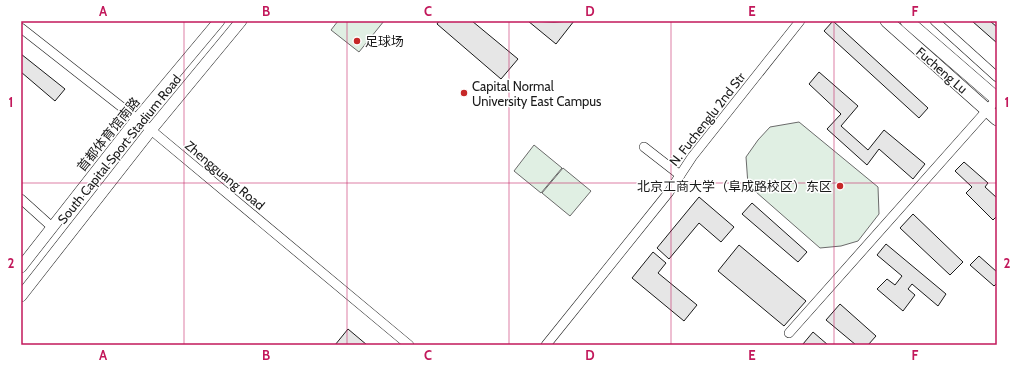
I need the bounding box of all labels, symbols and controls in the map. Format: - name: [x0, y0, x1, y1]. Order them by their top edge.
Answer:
- text: A: [99, 3, 108, 19]
- text: B: [262, 3, 270, 19]
- text: C: [424, 3, 432, 19]
- text: D: [585, 3, 595, 19]
- text: E: [748, 3, 756, 19]
- text: F: [912, 3, 919, 19]
- place label: 足球场: [365, 33, 404, 49]
- marker: 足球场: [352, 36, 362, 46]
- street label: Fucheng Lu: [913, 43, 971, 97]
- street label: N. Fuchenglu 2nd Str: [666, 68, 749, 169]
- street label: South Capital Sport Stadium Road: [54, 71, 184, 227]
- place label: Capital Normal University East Campus: [472, 78, 602, 109]
- marker: Capital Normal University East Campus: [459, 88, 469, 98]
- text: 1: [9, 94, 13, 110]
- street label: 首都体育馆南路: [73, 94, 143, 174]
- text: 1: [1005, 94, 1009, 110]
- street label: Zhengguang Road: [182, 137, 268, 213]
- place label: 北京工商大学（阜成路校区）东区: [637, 178, 832, 194]
- marker: 北京工商大学（阜成路校区）东区: [835, 181, 845, 191]
- text: 2: [8, 255, 15, 271]
- text: 2: [1004, 255, 1011, 271]
- text: A: [99, 347, 108, 363]
- text: B: [262, 347, 270, 363]
- text: C: [424, 347, 432, 363]
- text: D: [585, 347, 595, 363]
- text: E: [748, 347, 756, 363]
- text: F: [912, 347, 919, 363]

